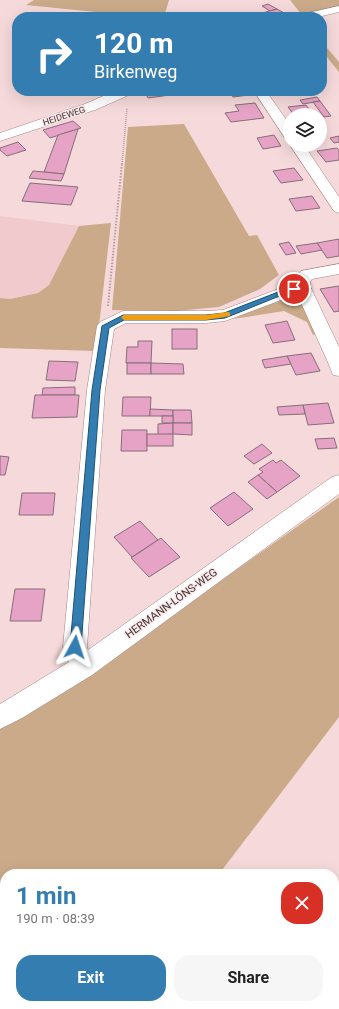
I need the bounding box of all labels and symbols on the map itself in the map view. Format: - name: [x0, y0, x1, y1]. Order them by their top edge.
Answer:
- street label: HEIDEWEG: [41, 104, 87, 128]
- pin: [277, 272, 311, 306]
- street label: HERMANN-LÖNS-WEG: [123, 566, 220, 641]
- position arrow: [54, 626, 96, 668]

